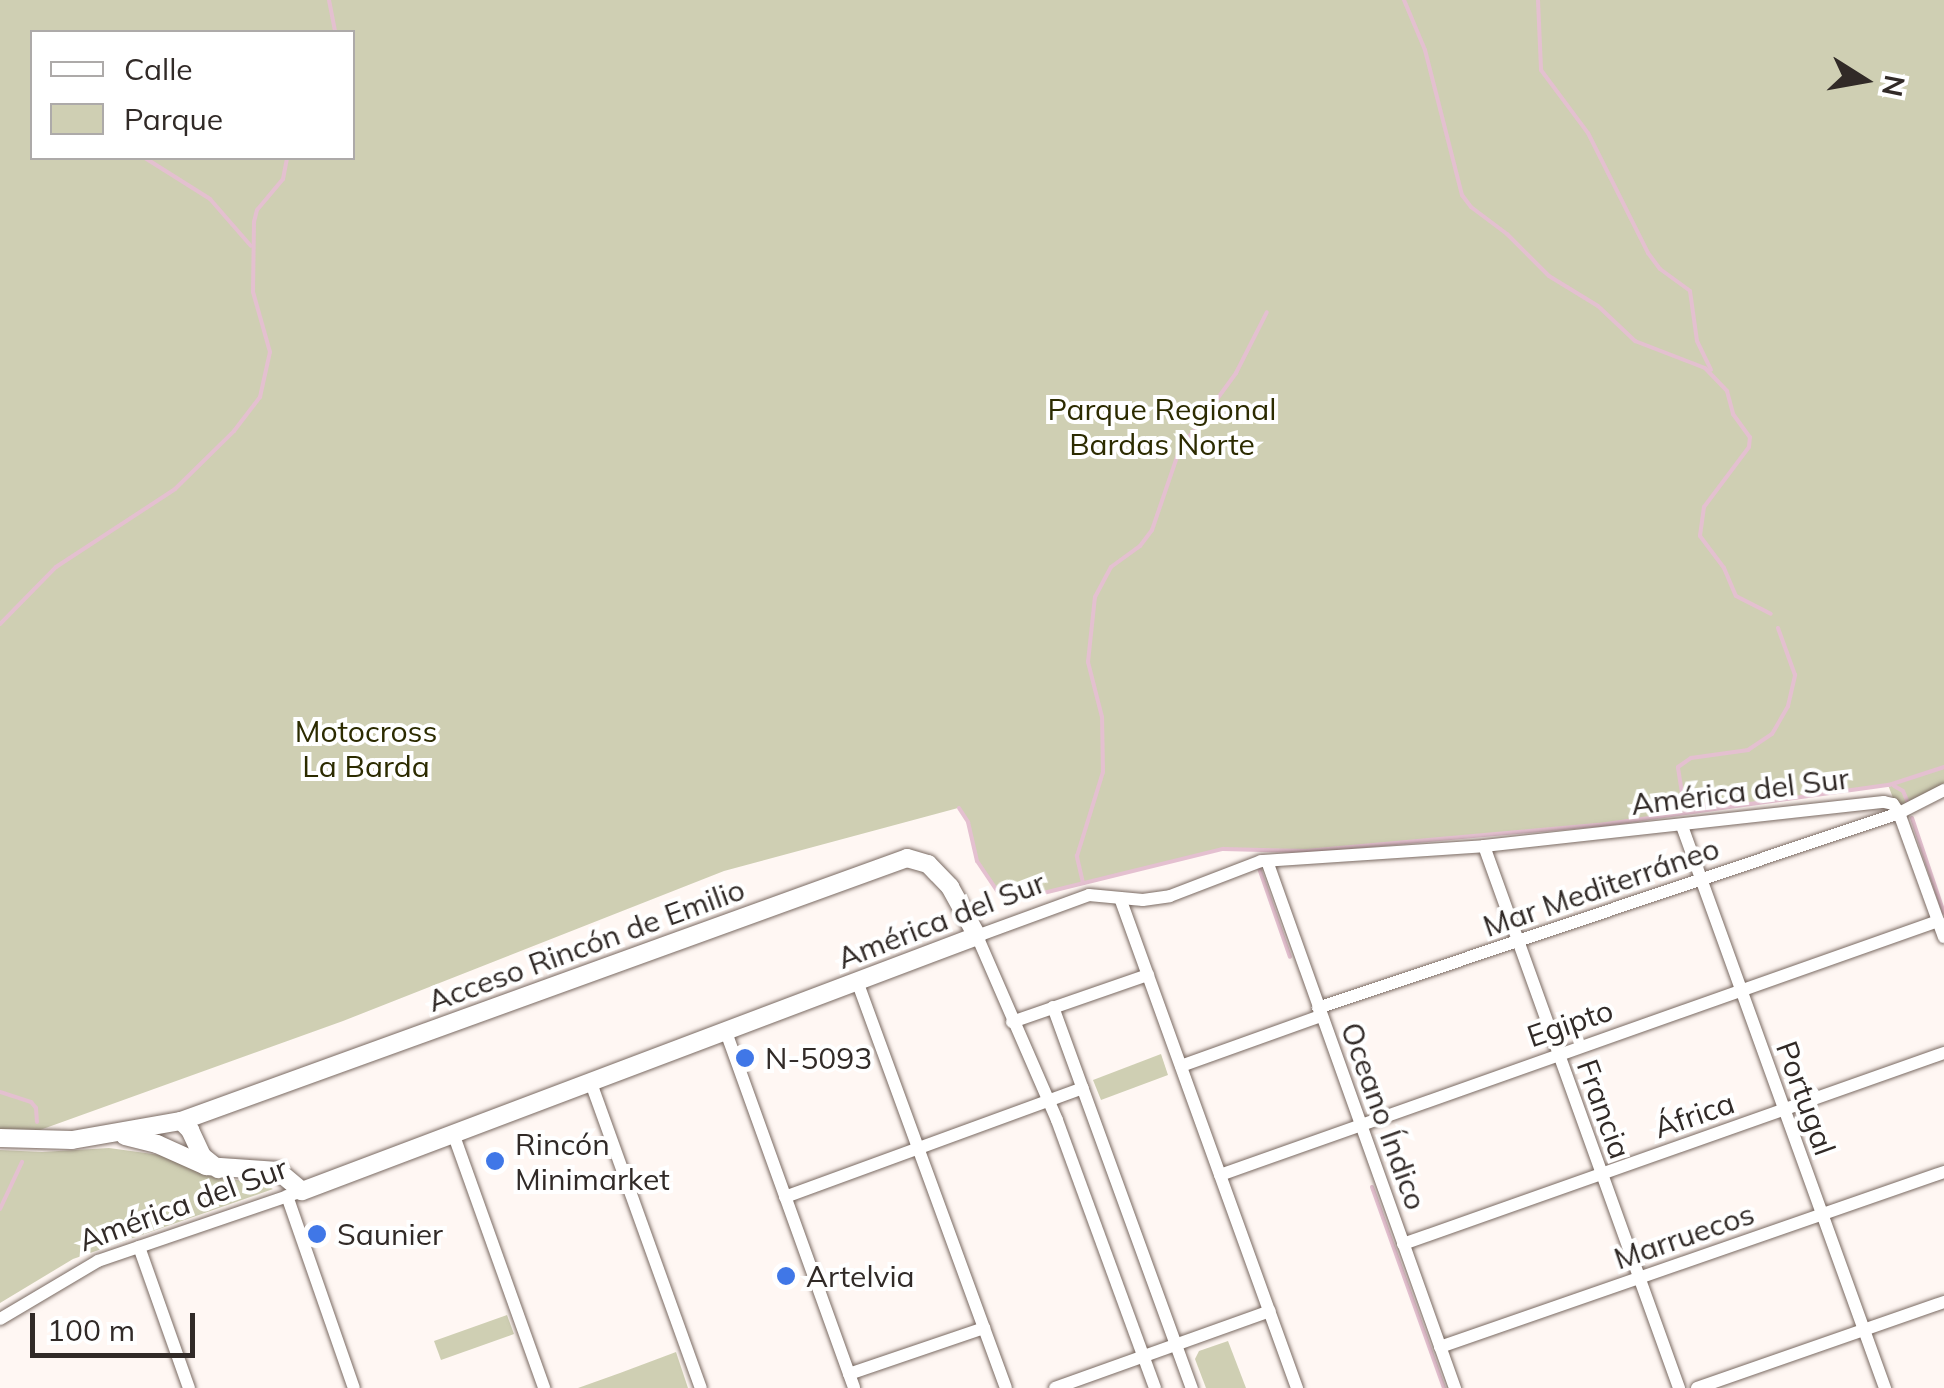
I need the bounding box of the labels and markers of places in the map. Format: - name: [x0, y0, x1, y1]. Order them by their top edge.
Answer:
- place label: N-5093: [765, 1040, 872, 1076]
- marker: N-5093: [734, 1047, 756, 1069]
- place label: Rincón Minimarket: [515, 1126, 670, 1196]
- marker: Rincón Minimarket: [484, 1150, 506, 1172]
- place label: Saunier: [337, 1216, 443, 1252]
- marker: Saunier: [306, 1223, 328, 1245]
- place label: Artelvia: [806, 1258, 915, 1294]
- marker: Artelvia: [775, 1265, 797, 1287]

